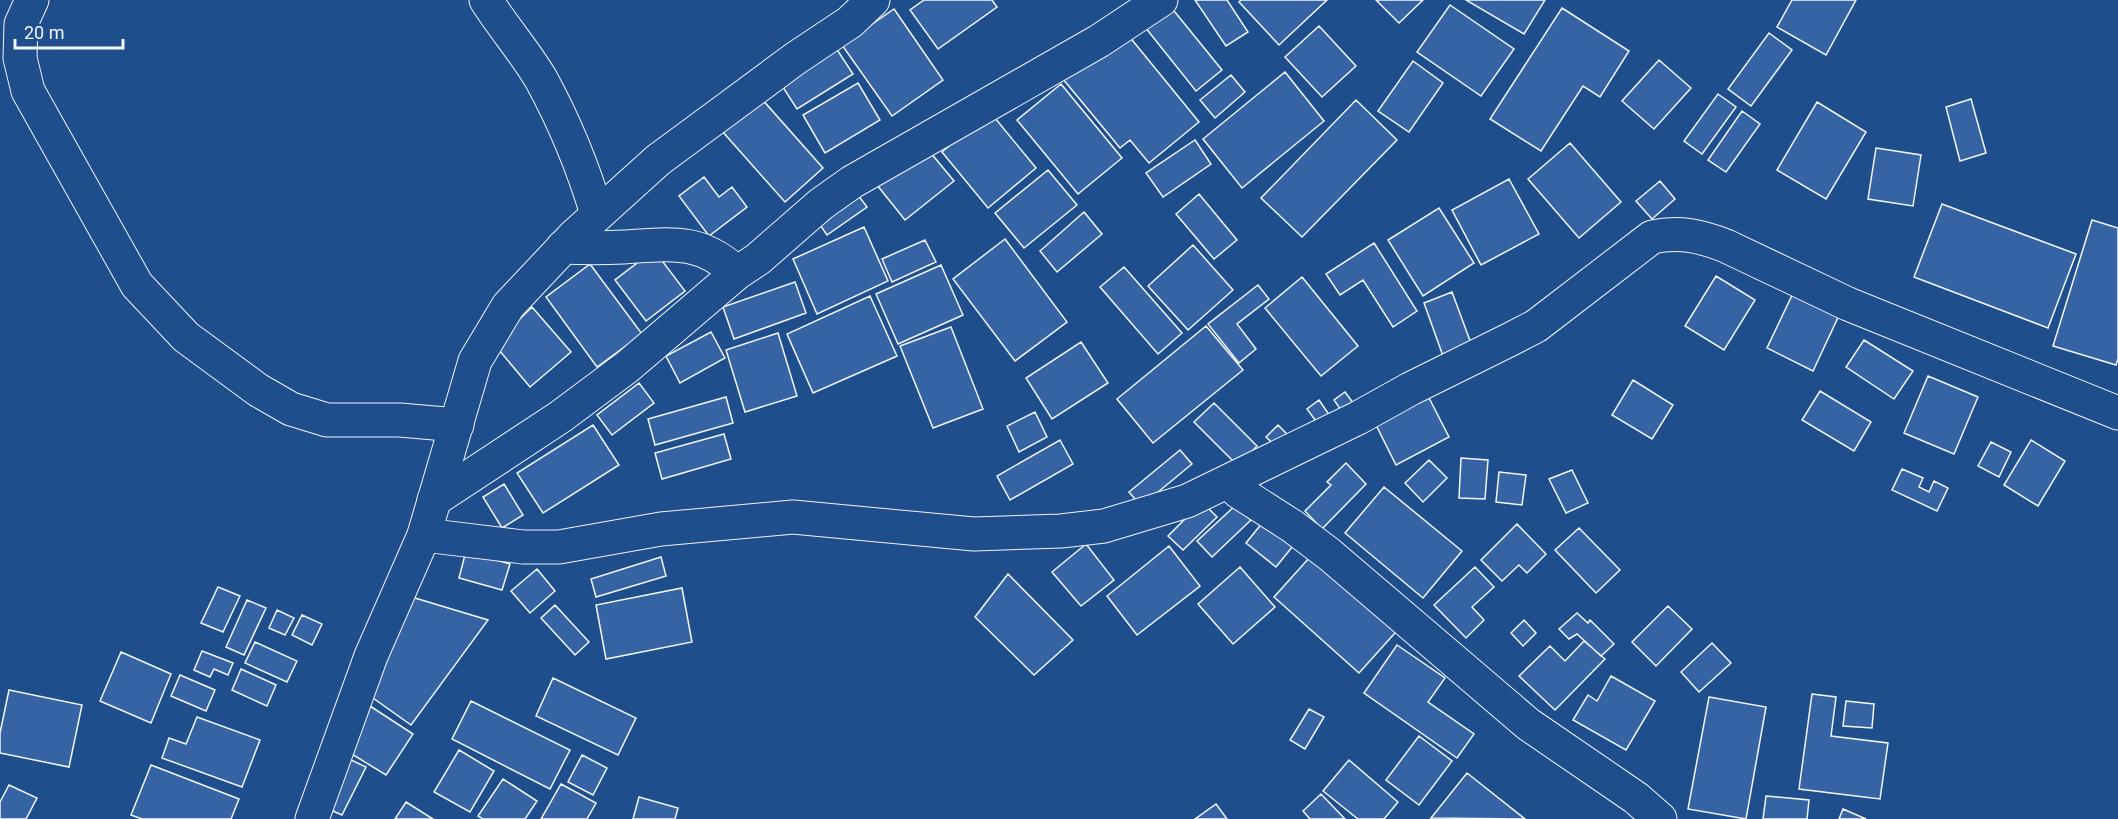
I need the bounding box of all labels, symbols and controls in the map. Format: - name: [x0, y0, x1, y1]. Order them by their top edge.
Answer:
- scale bar: [15, 12, 123, 50]
- text: 20 m: [24, 22, 64, 43]

